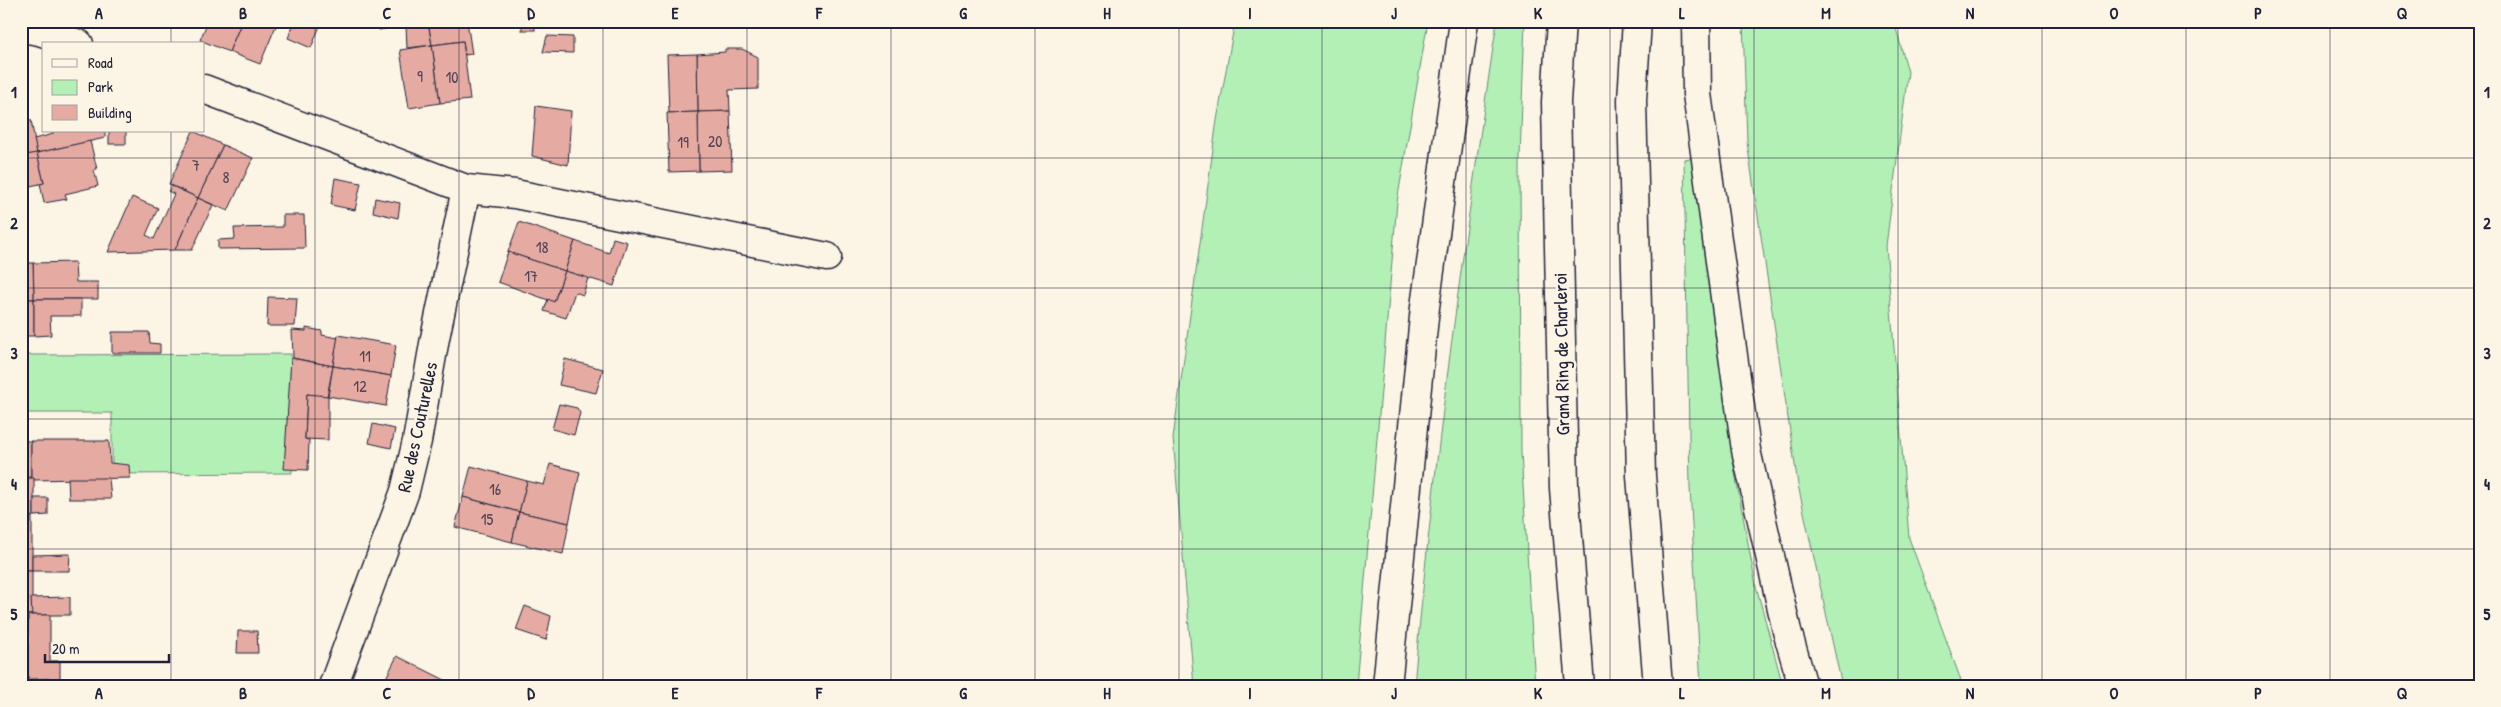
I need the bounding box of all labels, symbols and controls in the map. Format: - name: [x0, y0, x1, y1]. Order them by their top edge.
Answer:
- text: A: [95, 2, 103, 24]
- text: B: [239, 2, 247, 24]
- text: C: [383, 2, 392, 24]
- text: D: [527, 2, 535, 24]
- text: E: [671, 2, 679, 24]
- text: F: [815, 2, 823, 24]
- text: G: [959, 2, 967, 24]
- text: H: [1103, 2, 1111, 24]
- text: I: [1248, 2, 1252, 24]
- text: J: [1391, 2, 1397, 24]
- text: K: [1534, 2, 1543, 24]
- text: L: [1679, 2, 1685, 24]
- text: M: [1821, 2, 1831, 24]
- text: N: [1966, 2, 1975, 24]
- text: O: [2110, 2, 2119, 24]
- text: P: [2254, 2, 2262, 24]
- text: Q: [2397, 2, 2407, 24]
- legend: [42, 42, 205, 132]
- text: Road: [88, 52, 113, 73]
- house number: 9: [417, 65, 423, 87]
- house number: 10: [446, 66, 458, 88]
- text: Park: [88, 76, 113, 97]
- text: 1: [11, 81, 17, 103]
- text: 1: [2484, 81, 2490, 103]
- text: Building: [88, 102, 132, 123]
- house number: 20: [708, 130, 722, 152]
- house number: 19: [677, 131, 689, 153]
- house number: 7: [192, 154, 200, 176]
- house number: 8: [223, 166, 230, 188]
- text: 2: [10, 212, 18, 234]
- text: 2: [2483, 212, 2491, 234]
- house number: 18: [536, 236, 548, 258]
- house number: 17: [524, 265, 538, 287]
- street label: Grand Ring de Charleroi: [1547, 272, 1575, 436]
- text: 3: [10, 342, 18, 364]
- text: 3: [2483, 342, 2491, 364]
- house number: 11: [359, 345, 371, 367]
- street label: Rue des Couturelles: [391, 359, 443, 495]
- house number: 12: [353, 375, 367, 397]
- text: 4: [11, 473, 17, 495]
- text: 4: [2484, 473, 2490, 495]
- house number: 16: [489, 478, 501, 500]
- house number: 15: [481, 508, 494, 530]
- text: 5: [11, 603, 18, 625]
- text: 5: [2484, 603, 2491, 625]
- scale bar: [45, 632, 169, 664]
- text: 20 m: [52, 638, 79, 659]
- text: A: [95, 682, 103, 704]
- text: B: [239, 682, 247, 704]
- text: C: [383, 682, 392, 704]
- text: D: [527, 682, 535, 704]
- text: E: [671, 682, 679, 704]
- text: F: [815, 682, 823, 704]
- text: G: [959, 682, 967, 704]
- text: H: [1103, 682, 1111, 704]
- text: I: [1248, 682, 1252, 704]
- text: J: [1391, 682, 1397, 704]
- text: K: [1534, 682, 1543, 704]
- text: L: [1679, 682, 1685, 704]
- text: M: [1821, 682, 1831, 704]
- text: N: [1966, 682, 1975, 704]
- text: O: [2110, 682, 2119, 704]
- text: P: [2254, 682, 2262, 704]
- text: Q: [2397, 682, 2407, 704]

